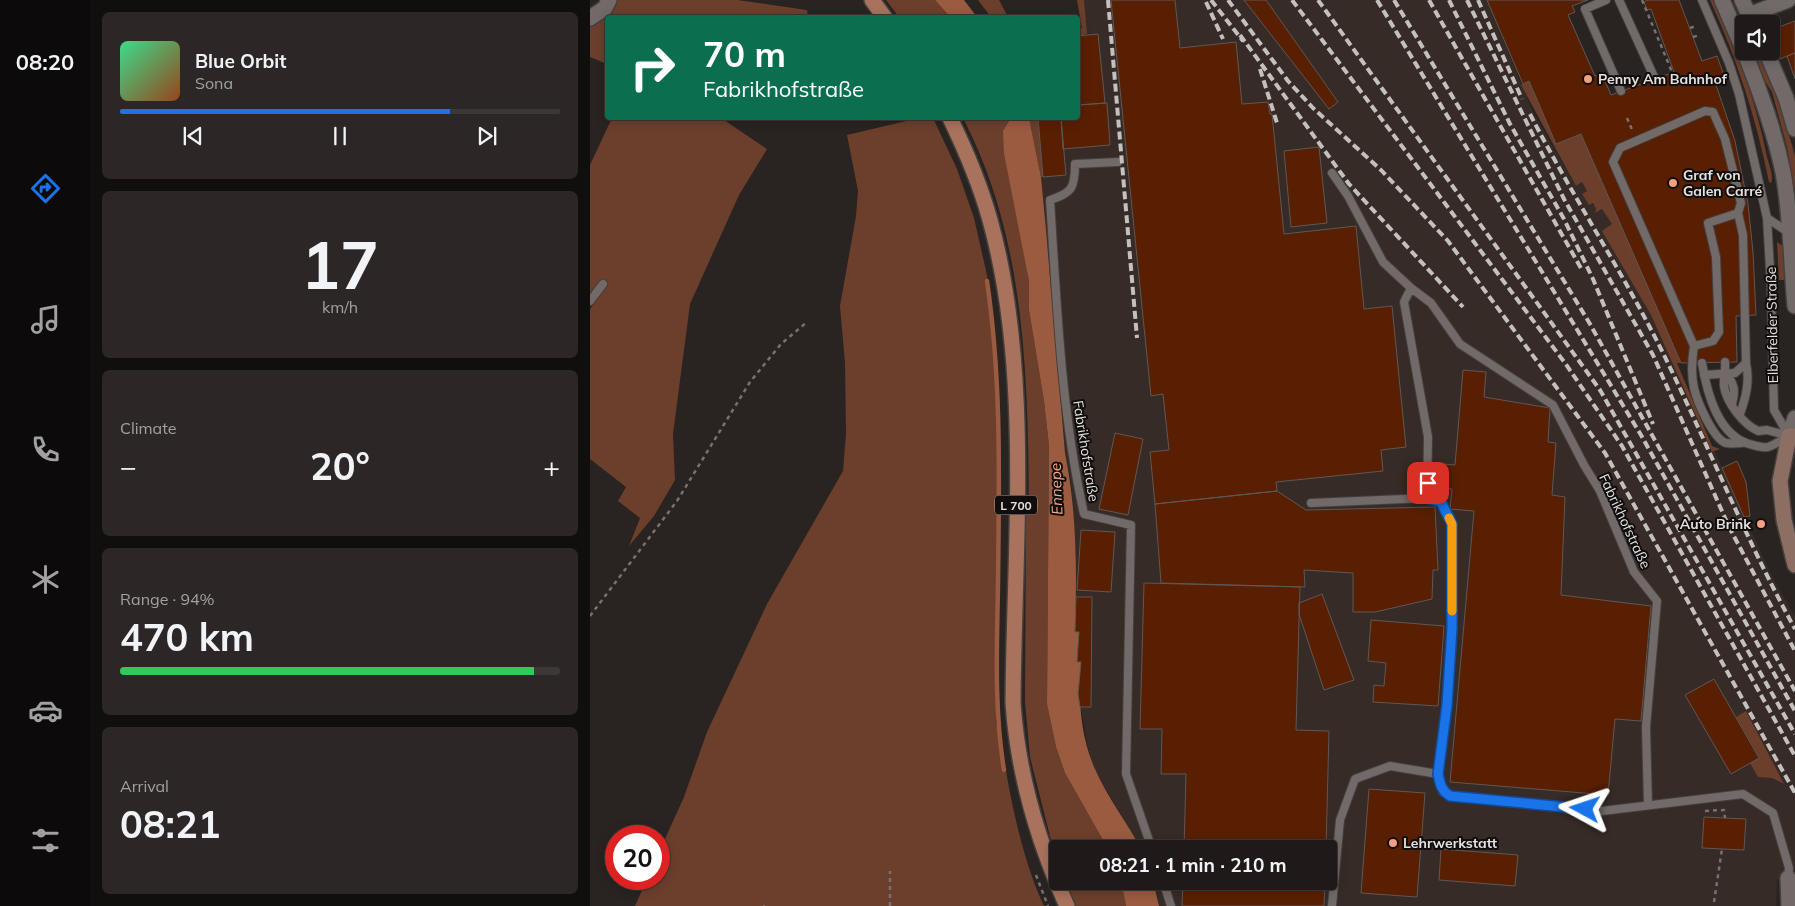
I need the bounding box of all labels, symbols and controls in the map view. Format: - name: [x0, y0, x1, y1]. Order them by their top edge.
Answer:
- map controls: [1735, 15, 1780, 60]
- button: sound: [1735, 15, 1780, 60]
- text: 70 m: [703, 32, 786, 76]
- icon: right: [620, 35, 685, 100]
- text: 08:20: [16, 48, 74, 76]
- text: Blue Orbit: [195, 49, 286, 73]
- place label: Penny Am Bahnhof: [1598, 70, 1728, 88]
- text: Sona: [195, 73, 233, 93]
- marker: Penny Am Bahnhof: [1582, 73, 1594, 85]
- text: Fabrikhofstraße: [703, 75, 864, 103]
- icon: previous: [179, 122, 207, 150]
- icon: pause: [326, 122, 354, 150]
- icon: next: [473, 122, 501, 150]
- place label: Graf von Galen Carré: [1683, 166, 1763, 200]
- icon: directions: [28, 171, 63, 206]
- marker: Graf von Galen Carré: [1667, 177, 1679, 189]
- text: 17: [301, 224, 379, 305]
- street label: Elberfelder Straße: [1762, 266, 1782, 384]
- text: km/h: [322, 297, 358, 317]
- icon: music: [28, 302, 63, 337]
- street label: Fabrikhofstraße: [1069, 399, 1103, 503]
- text: Climate: [120, 418, 176, 438]
- icon: phone: [28, 432, 63, 467]
- text: 20°: [310, 442, 370, 490]
- text: −: [120, 449, 137, 484]
- text: +: [543, 449, 560, 484]
- pin: [1407, 462, 1449, 504]
- water label: Ennepe: [1046, 463, 1066, 515]
- icon: arrive: [1414, 469, 1442, 497]
- street label: Fabrikhofstraße: [1595, 471, 1655, 571]
- road number: L 700: [995, 496, 1037, 514]
- place label: Auto Brink: [1680, 515, 1751, 533]
- marker: Auto Brink: [1755, 518, 1767, 530]
- icon: climate: [28, 562, 63, 597]
- text: Range · 94%: [120, 589, 215, 609]
- text: 470 km: [120, 613, 254, 661]
- icon: car: [28, 693, 63, 728]
- text: Arrival: [120, 776, 169, 796]
- position arrow: [1558, 782, 1610, 834]
- text: 08:21: [120, 800, 221, 848]
- icon: filters: [28, 823, 63, 858]
- speed limit sign: 20: [605, 825, 670, 890]
- place label: Lehrwerkstatt: [1403, 834, 1498, 852]
- marker: Lehrwerkstatt: [1387, 837, 1399, 849]
- text: 08:21 · 1 min · 210 m: [1099, 853, 1287, 877]

